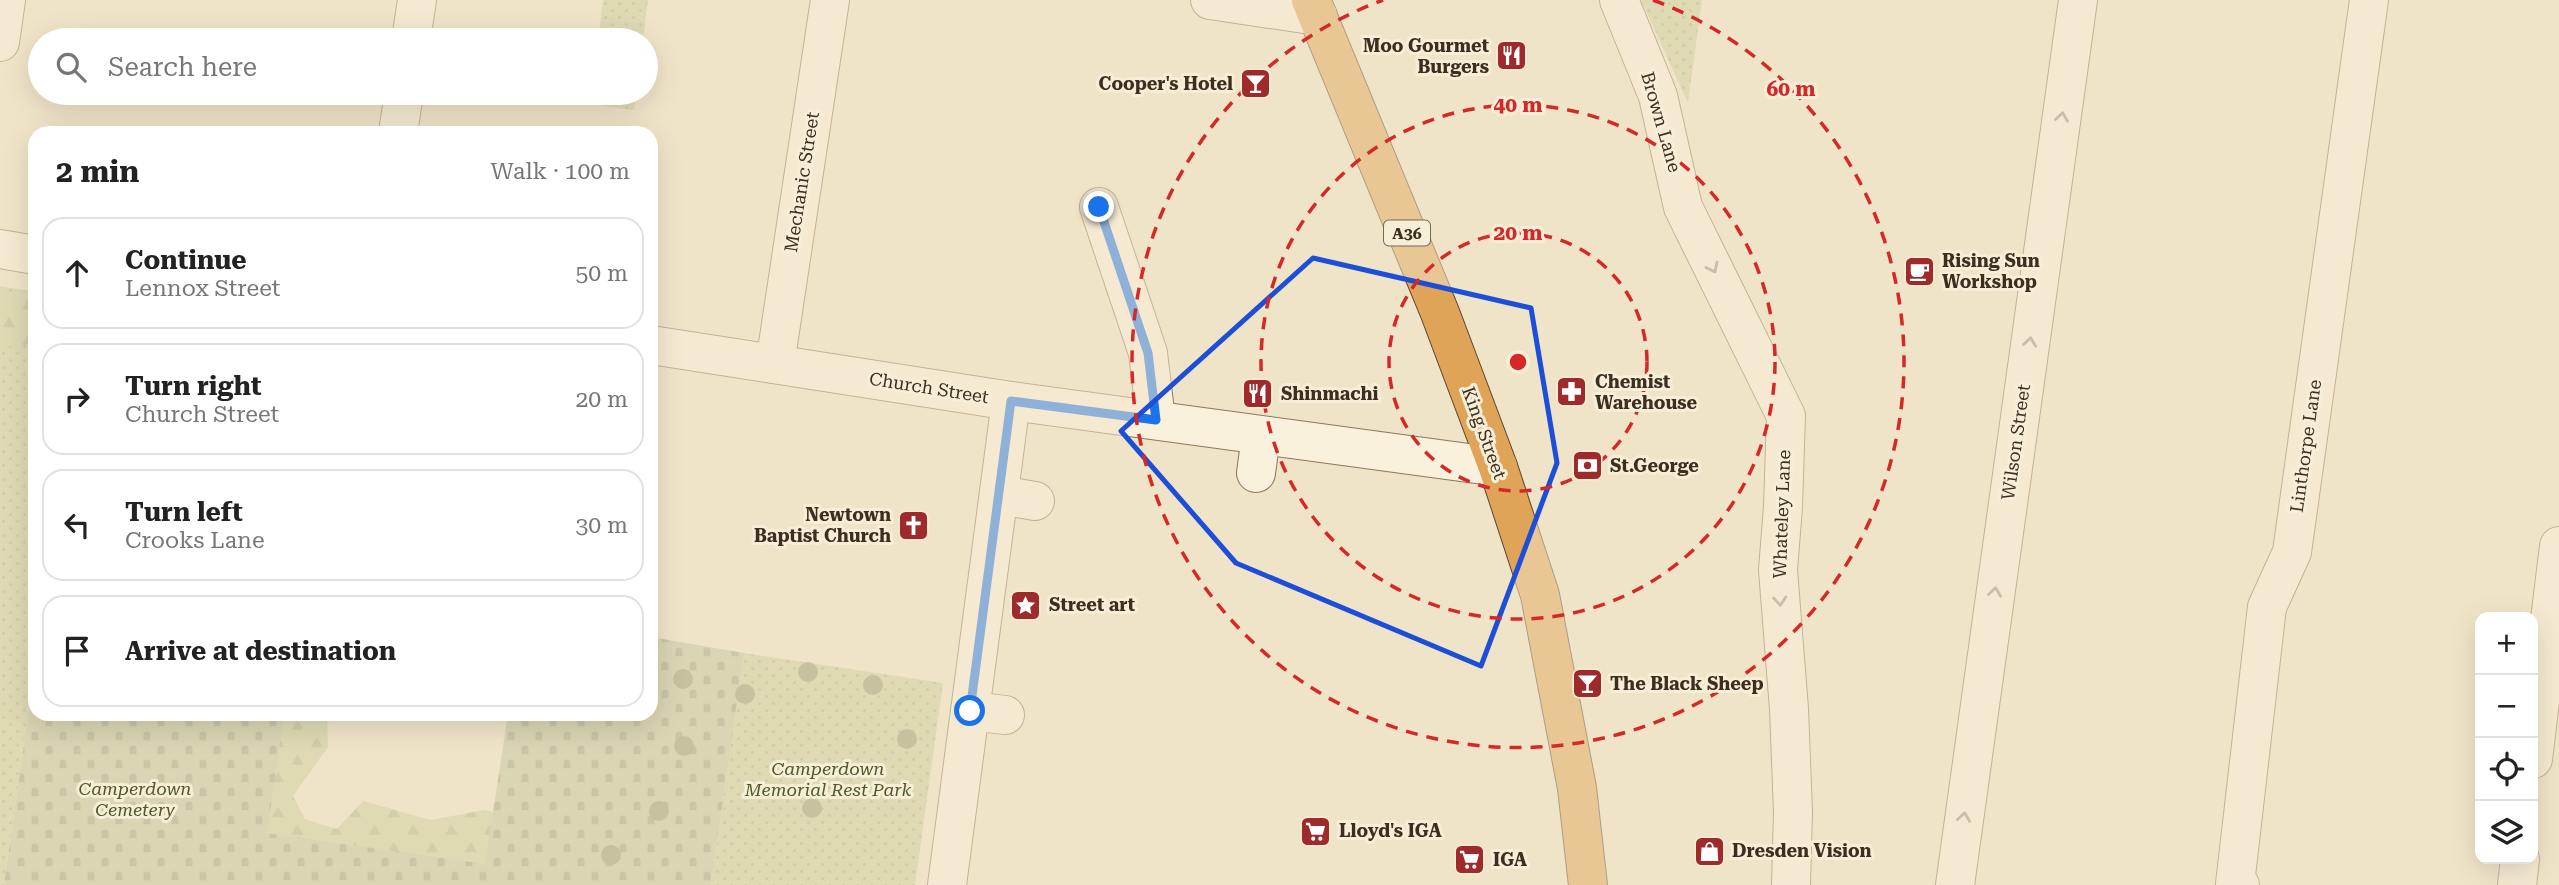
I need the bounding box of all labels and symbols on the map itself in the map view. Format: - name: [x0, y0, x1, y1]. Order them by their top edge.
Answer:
- place label: Moo Gourmet Burgers: [1363, 35, 1489, 77]
- restaurant icon: Moo Gourmet Burgers: [1495, 39, 1529, 73]
- bar icon: Cooper's Hotel: [1239, 67, 1273, 101]
- street label: Brown Lane: [1637, 69, 1686, 175]
- place label: Cooper's Hotel: [1099, 73, 1233, 94]
- text: 60 m: [1766, 77, 1816, 101]
- text: 40 m: [1493, 93, 1543, 117]
- street label: Mechanic Street: [780, 110, 823, 254]
- one-way arrow: [2055, 111, 2070, 123]
- route end: [1083, 191, 1114, 222]
- road number: A36: [1384, 220, 1430, 246]
- text: 20 m: [1493, 221, 1543, 245]
- place label: Rising Sun Workshop: [1942, 250, 2040, 292]
- cafe icon: Rising Sun Workshop: [1902, 254, 1936, 288]
- one-way arrow: [1705, 261, 1719, 273]
- one-way arrow: [2023, 337, 2038, 348]
- centre of rings: [1506, 350, 1530, 374]
- street label: Church Street: [868, 368, 991, 407]
- place label: Chemist Warehouse: [1595, 371, 1698, 413]
- pharmacy icon: Chemist Warehouse: [1555, 375, 1589, 409]
- restaurant icon: Shinmachi: [1241, 377, 1275, 411]
- street label: Linthorpe Lane: [2286, 378, 2325, 514]
- street label: Wilson Street: [1997, 382, 2034, 501]
- place label: Shinmachi: [1281, 383, 1379, 404]
- street label: King Street: [1458, 384, 1511, 482]
- bank icon: St.George: [1570, 449, 1604, 483]
- street label: Whateley Lane: [1769, 449, 1794, 579]
- place label: St.George: [1610, 455, 1699, 476]
- place label: Newtown Baptist Church: [754, 504, 891, 546]
- church icon: Newtown Baptist Church: [897, 508, 931, 542]
- one-way arrow: [1988, 586, 2003, 598]
- place icon: Street art: [1009, 588, 1043, 622]
- place label: Street art: [1049, 594, 1135, 615]
- one-way arrow: [1772, 596, 1787, 607]
- bar icon: The Black Sheep: [1570, 667, 1604, 701]
- place label: The Black Sheep: [1610, 673, 1764, 694]
- route start: [954, 695, 985, 726]
- park label: Camperdown Memorial Rest Park: [744, 758, 911, 800]
- park label: Camperdown Cemetery: [79, 778, 191, 820]
- one-way arrow: [1957, 812, 1972, 823]
- supermarket icon: Lloyd's IGA: [1299, 814, 1333, 848]
- place label: Lloyd's IGA: [1339, 820, 1442, 841]
- shop icon: Dresden Vision: [1692, 834, 1726, 868]
- place label: Dresden Vision: [1732, 840, 1872, 861]
- supermarket icon: IGA: [1453, 843, 1487, 877]
- place label: IGA: [1493, 849, 1527, 870]

